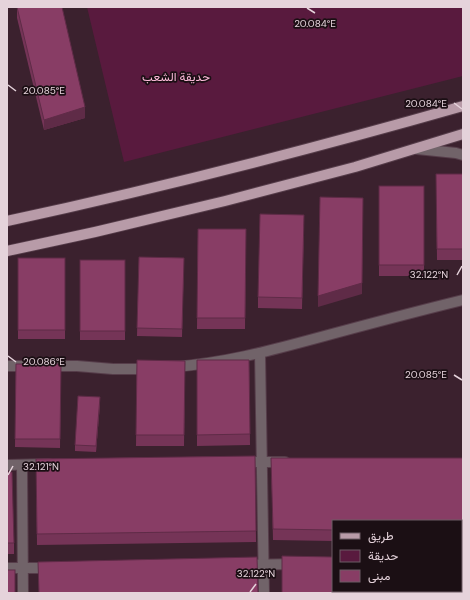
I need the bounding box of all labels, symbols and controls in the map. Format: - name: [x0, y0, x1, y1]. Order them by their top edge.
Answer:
- text: 20.084°E: [294, 17, 336, 30]
- park label: حديقة الشعب: [142, 69, 210, 85]
- text: 20.085°E: [23, 84, 65, 97]
- text: 20.084°E: [405, 97, 447, 110]
- text: 32.122°N: [410, 268, 448, 281]
- text: 20.086°E: [23, 355, 65, 368]
- text: 20.085°E: [405, 368, 447, 381]
- text: 32.121°N: [23, 460, 59, 473]
- legend: [332, 520, 462, 592]
- text: طريق: [368, 528, 394, 544]
- text: حديقة: [368, 548, 398, 564]
- text: 32.122°N: [237, 567, 275, 580]
- text: مبنى: [368, 568, 390, 584]

